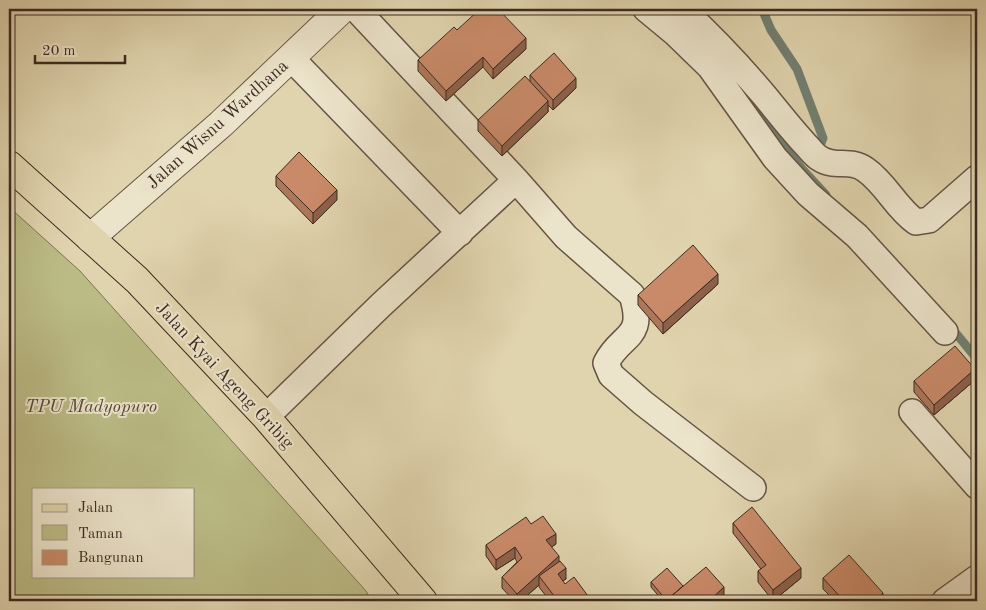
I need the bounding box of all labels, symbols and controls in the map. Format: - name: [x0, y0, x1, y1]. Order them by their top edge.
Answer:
- scale bar: [35, 32, 125, 64]
- text: 20 m: [42, 44, 76, 59]
- street label: Jalan Wisnu Wardhana: [144, 57, 292, 193]
- street label: Jalan Kyai Ageng Gribig: [152, 299, 297, 453]
- park label: TPU Madyopuro: [25, 398, 157, 416]
- legend: [32, 488, 195, 578]
- text: Jalan: [78, 501, 113, 516]
- text: Taman: [78, 527, 123, 542]
- text: Bangunan: [78, 551, 144, 566]

